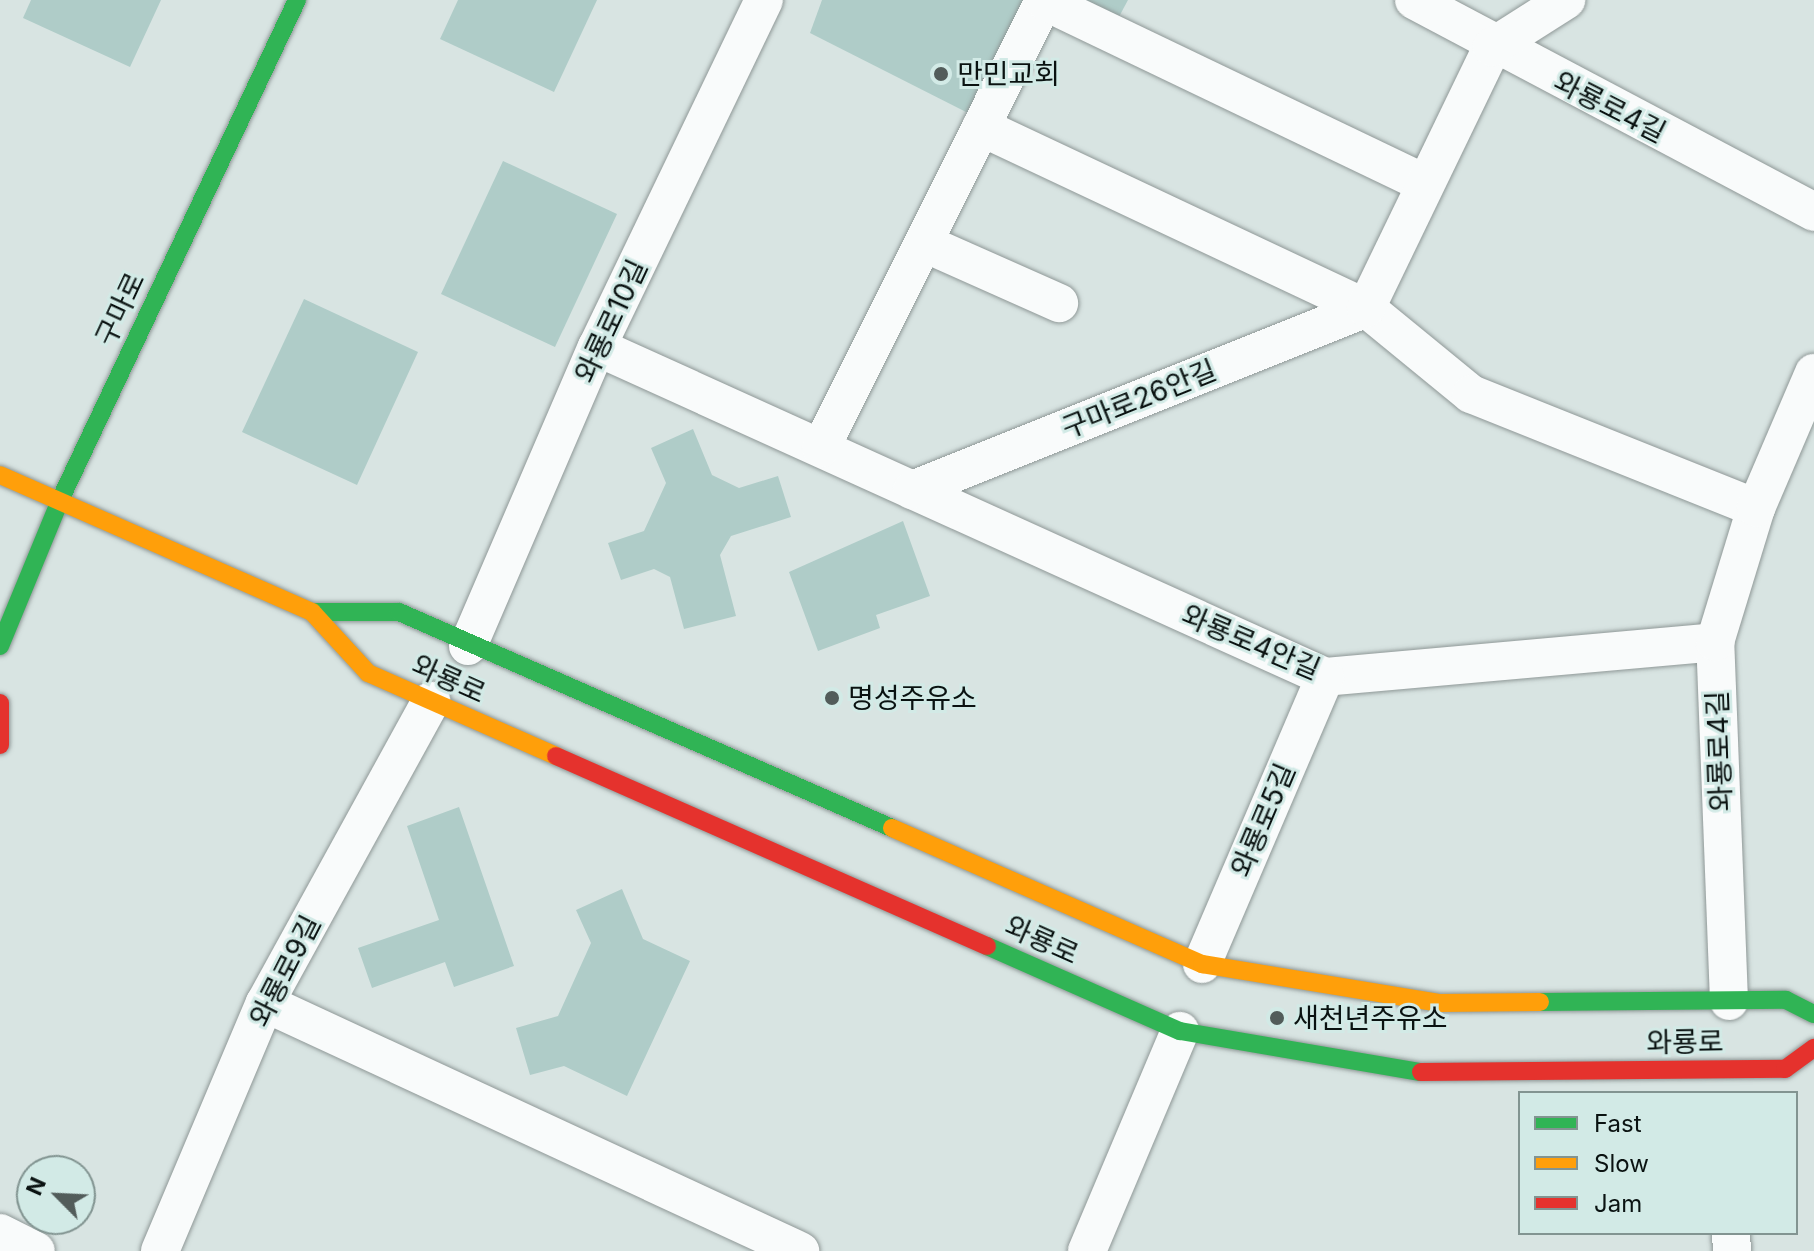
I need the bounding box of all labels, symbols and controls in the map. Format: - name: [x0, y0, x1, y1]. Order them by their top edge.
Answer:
- place label: 만민교회: [957, 57, 1060, 91]
- marker: 만민교회: [932, 65, 950, 83]
- street label: 와룡로4길: [1548, 65, 1672, 149]
- street label: 와룡로10길: [568, 254, 654, 388]
- street label: 구마로: [88, 267, 152, 351]
- street label: 구마로26안길: [1057, 353, 1221, 445]
- street label: 와룡로4안길: [1177, 598, 1325, 686]
- street label: 와룡로: [407, 648, 491, 710]
- place label: 명성주유소: [848, 681, 977, 715]
- marker: 명성주유소: [823, 689, 841, 707]
- street label: 와룡로4길: [1700, 690, 1738, 812]
- street label: 와룡로5길: [1224, 758, 1302, 882]
- street label: 와룡로: [1000, 909, 1084, 971]
- street label: 와룡로9길: [243, 910, 327, 1032]
- place label: 새천년주유소: [1293, 1001, 1448, 1035]
- marker: 새천년주유소: [1268, 1009, 1286, 1027]
- street label: 와룡로: [1646, 1025, 1724, 1059]
- legend: [1518, 1091, 1798, 1235]
- text: Fast: [1594, 1109, 1642, 1138]
- text: Slow: [1594, 1149, 1649, 1178]
- north arrow: [16, 1155, 96, 1235]
- text: N: [21, 1173, 51, 1199]
- text: Jam: [1594, 1189, 1642, 1218]

